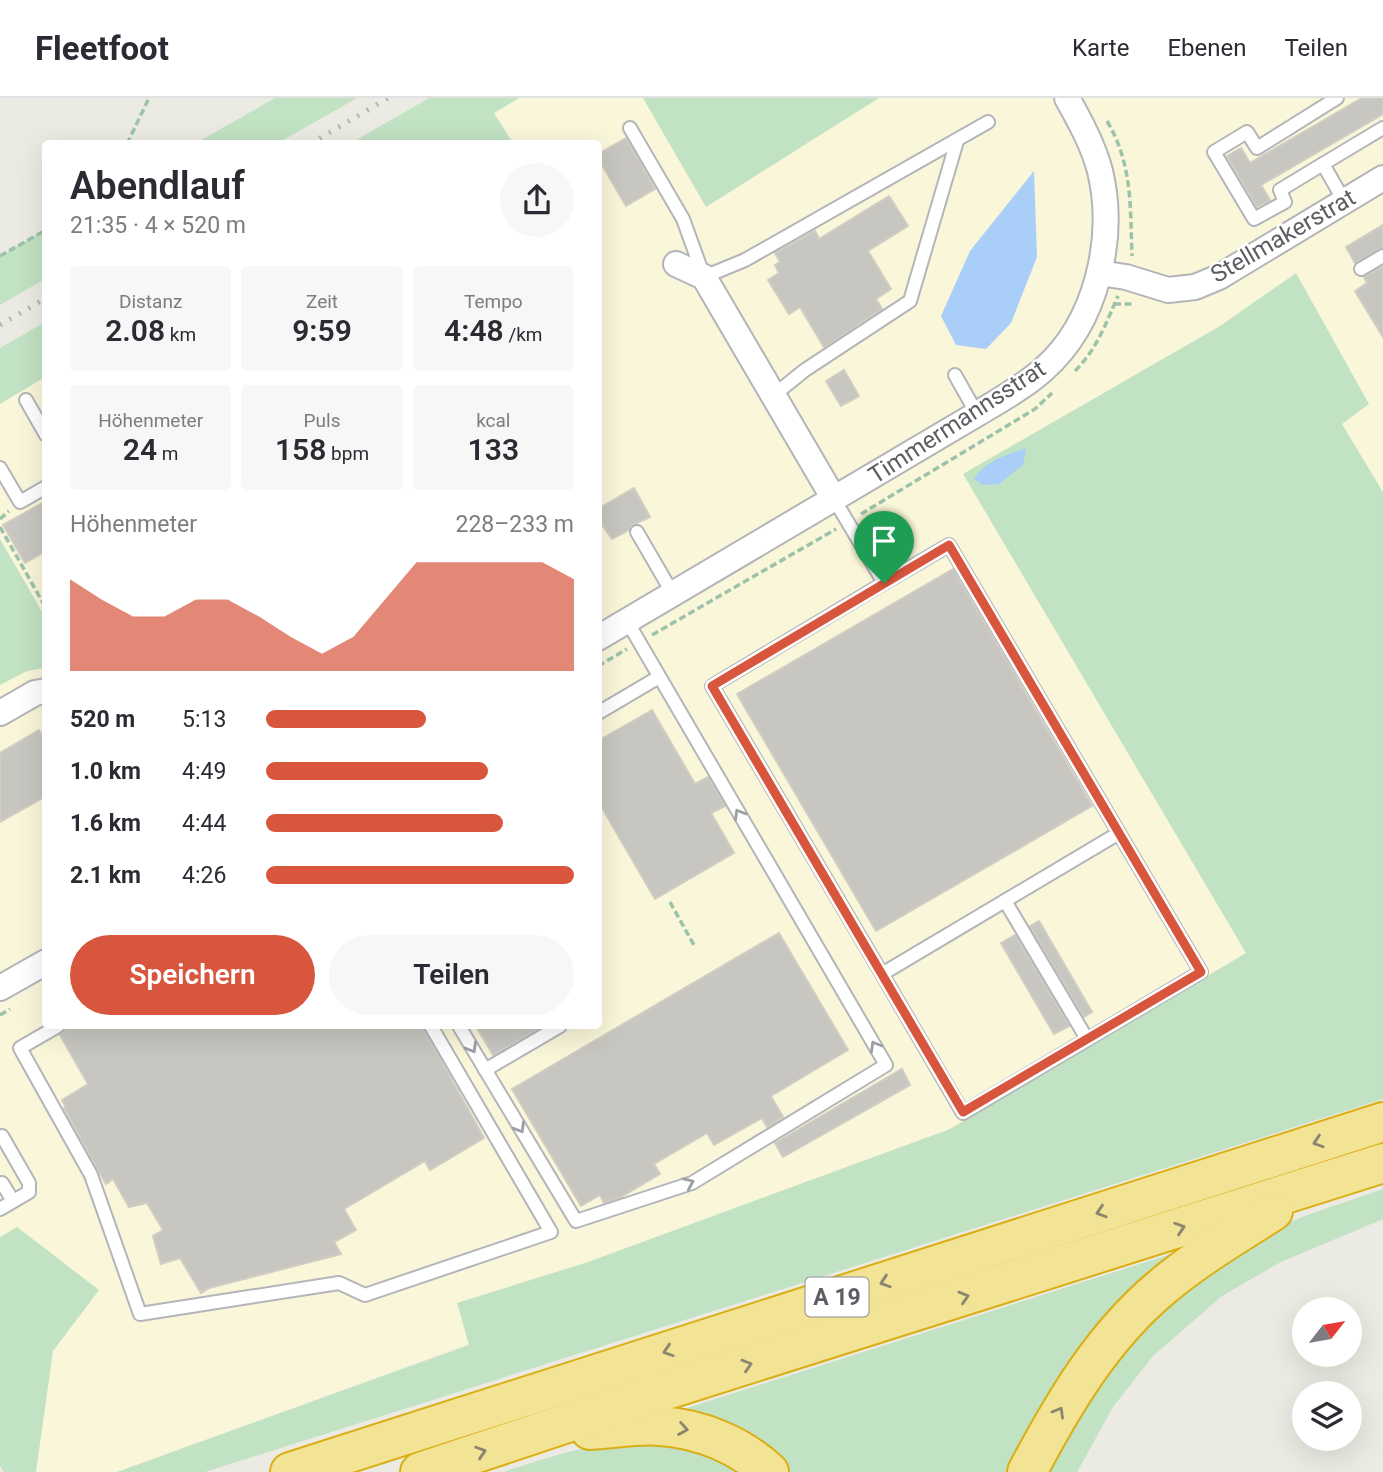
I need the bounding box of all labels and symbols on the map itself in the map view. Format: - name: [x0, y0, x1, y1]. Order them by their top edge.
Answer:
- street label: Stellmakerstrat: [1206, 183, 1360, 289]
- street label: Timmermannsstrat: [863, 354, 1051, 490]
- pin: [854, 511, 914, 583]
- one-way arrow: [734, 808, 747, 821]
- one-way arrow: [464, 1040, 477, 1053]
- one-way arrow: [870, 1040, 883, 1053]
- one-way arrow: [512, 1121, 525, 1134]
- one-way arrow: [1312, 1134, 1324, 1149]
- one-way arrow: [682, 1177, 694, 1191]
- one-way arrow: [1096, 1204, 1108, 1218]
- one-way arrow: [1174, 1221, 1186, 1236]
- one-way arrow: [879, 1273, 891, 1288]
- road number: A 19: [806, 1278, 868, 1316]
- one-way arrow: [957, 1291, 969, 1306]
- north arrow: [1292, 1297, 1362, 1367]
- one-way arrow: [662, 1343, 675, 1357]
- one-way arrow: [740, 1359, 752, 1374]
- one-way arrow: [1051, 1407, 1064, 1419]
- one-way arrow: [677, 1421, 689, 1436]
- one-way arrow: [474, 1446, 486, 1460]

